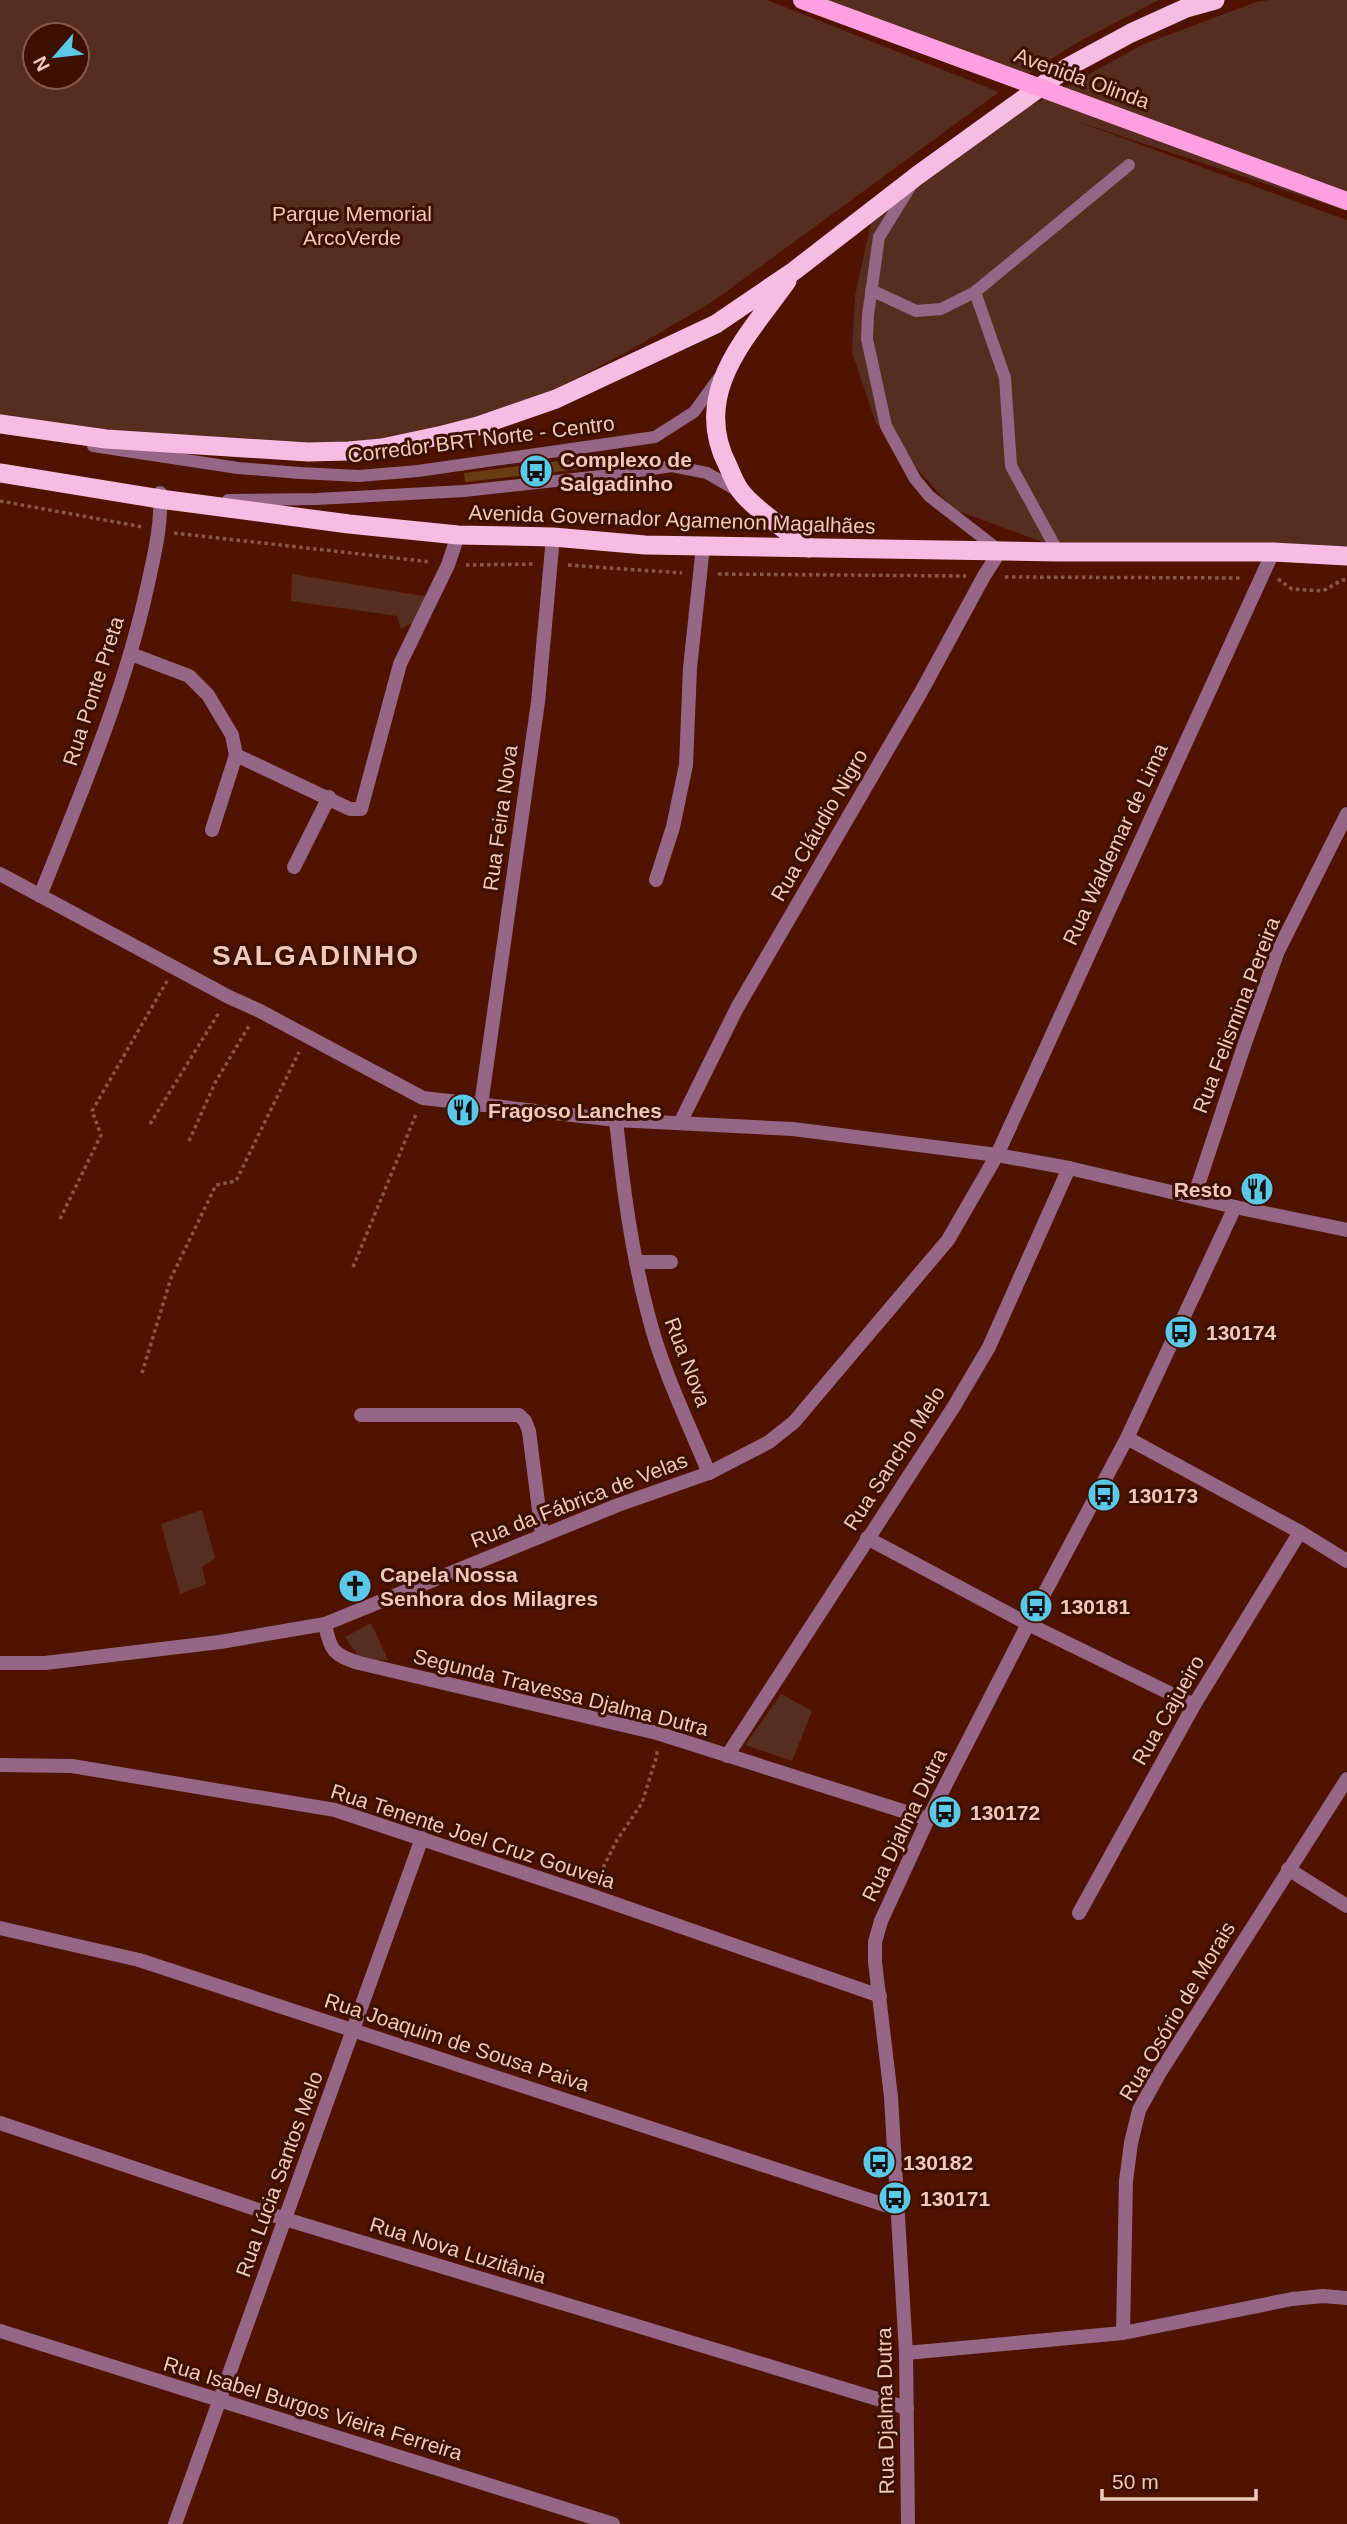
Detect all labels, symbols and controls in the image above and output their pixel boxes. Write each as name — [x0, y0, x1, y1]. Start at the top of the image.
north arrow — [21, 21, 91, 91]
street label: Avenida Olinda — [1011, 43, 1153, 113]
text: N — [29, 53, 54, 75]
park label: Parque Memorial ArcoVerde — [272, 202, 432, 249]
street label: Corredor BRT Norte - Centro — [346, 411, 616, 467]
place label: Complexo de Salgadinho — [560, 448, 692, 495]
bus stop icon: Complexo de Salgadinho — [517, 452, 555, 490]
street label: Avenida Governador Agamenon Magalhães — [468, 500, 876, 538]
street label: Rua Ponte Preta — [58, 613, 128, 768]
street label: Rua Waldemar de Lima — [1058, 739, 1172, 948]
street label: Rua Feira Nova — [478, 743, 522, 892]
street label: Rua Cláudio Nigro — [766, 745, 872, 905]
street label: Rua Felismina Pereira — [1188, 914, 1284, 1116]
district label: SALGADINHO — [212, 940, 420, 971]
restaurant icon: Fragoso Lanches — [444, 1091, 482, 1129]
place label: Fragoso Lanches — [488, 1099, 662, 1122]
restaurant icon: Resto — [1238, 1170, 1276, 1208]
place label: Resto — [1174, 1178, 1232, 1201]
bus stop icon: 130174 — [1162, 1313, 1200, 1351]
street label: Rua Nova — [661, 1314, 716, 1410]
place label: 130174 — [1206, 1321, 1276, 1344]
street label: Rua Sancho Melo — [839, 1382, 949, 1534]
street label: Rua da Fábrica de Velas — [468, 1448, 690, 1552]
bus stop icon: 130173 — [1085, 1476, 1123, 1514]
place label: 130173 — [1128, 1484, 1198, 1507]
place label: Capela Nossa Senhora dos Milagres — [380, 1563, 598, 1610]
church icon: Capela Nossa Senhora dos Milagres — [336, 1567, 374, 1605]
bus stop icon: 130181 — [1017, 1587, 1055, 1625]
place label: 130181 — [1060, 1595, 1130, 1618]
street label: Segunda Travessa Djalma Dutra — [411, 1644, 711, 1740]
street label: Rua Cajueiro — [1127, 1651, 1209, 1769]
street label: Rua Djalma Dutra — [857, 1745, 951, 1905]
street label: Rua Tenente Joel Cruz Gouveia — [328, 1779, 618, 1893]
bus stop icon: 130172 — [926, 1793, 964, 1831]
place label: 130172 — [970, 1801, 1040, 1824]
street label: Rua Osório de Morais — [1115, 1918, 1239, 2104]
street label: Rua Joaquim de Sousa Paiva — [322, 1988, 592, 2096]
street label: Rua Lúcia Santos Melo — [231, 2068, 327, 2280]
bus stop icon: 130182 — [860, 2143, 898, 2181]
place label: 130182 — [903, 2151, 973, 2174]
bus stop icon: 130171 — [876, 2179, 914, 2217]
place label: 130171 — [920, 2187, 990, 2210]
street label: Rua Nova Luzitânia — [367, 2212, 549, 2288]
street label: Rua Djalma Dutra — [872, 2327, 898, 2495]
street label: Rua Isabel Burgos Vieira Ferreira — [161, 2351, 465, 2465]
scale bar — [1102, 2458, 1256, 2502]
text: 50 m — [1112, 2470, 1159, 2493]

